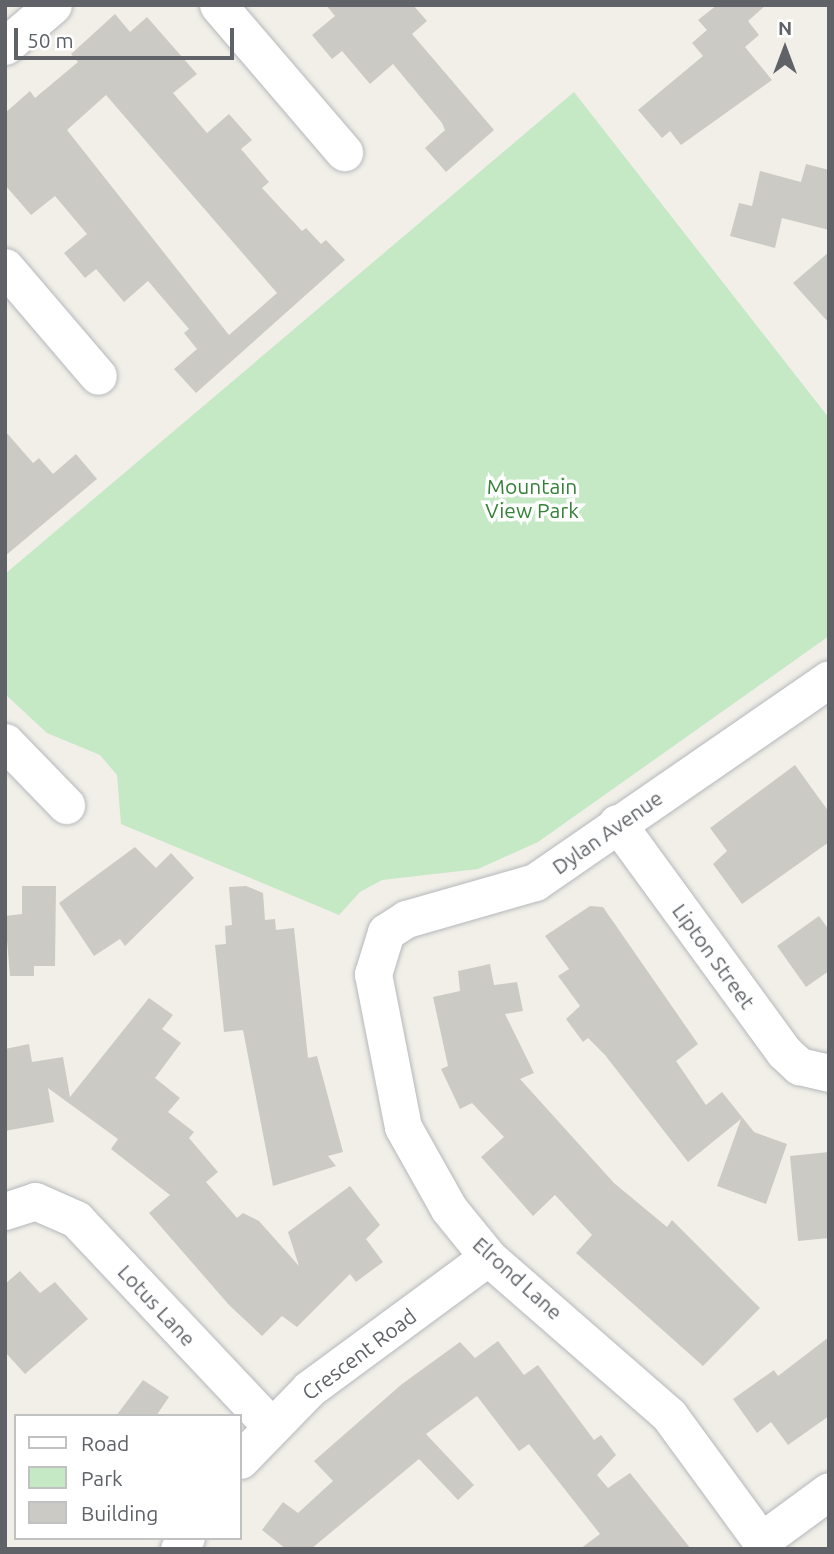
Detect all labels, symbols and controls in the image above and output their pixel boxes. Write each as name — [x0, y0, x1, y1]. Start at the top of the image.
scale bar — [18, 14, 238, 58]
north arrow — [750, 14, 820, 84]
text: N — [778, 17, 792, 39]
text: 50 m — [27, 28, 74, 52]
park label: Mountain View Park — [485, 473, 579, 523]
street label: Dylan Avenue — [547, 785, 667, 879]
street label: Lipton Street — [667, 898, 761, 1014]
street label: Elrond Lane — [468, 1231, 568, 1325]
street label: Lotus Lane — [113, 1259, 201, 1351]
street label: Crescent Road — [297, 1303, 421, 1405]
legend — [14, 1414, 242, 1540]
text: Road — [81, 1431, 129, 1455]
text: Park — [81, 1466, 123, 1490]
text: Building — [81, 1501, 158, 1525]

